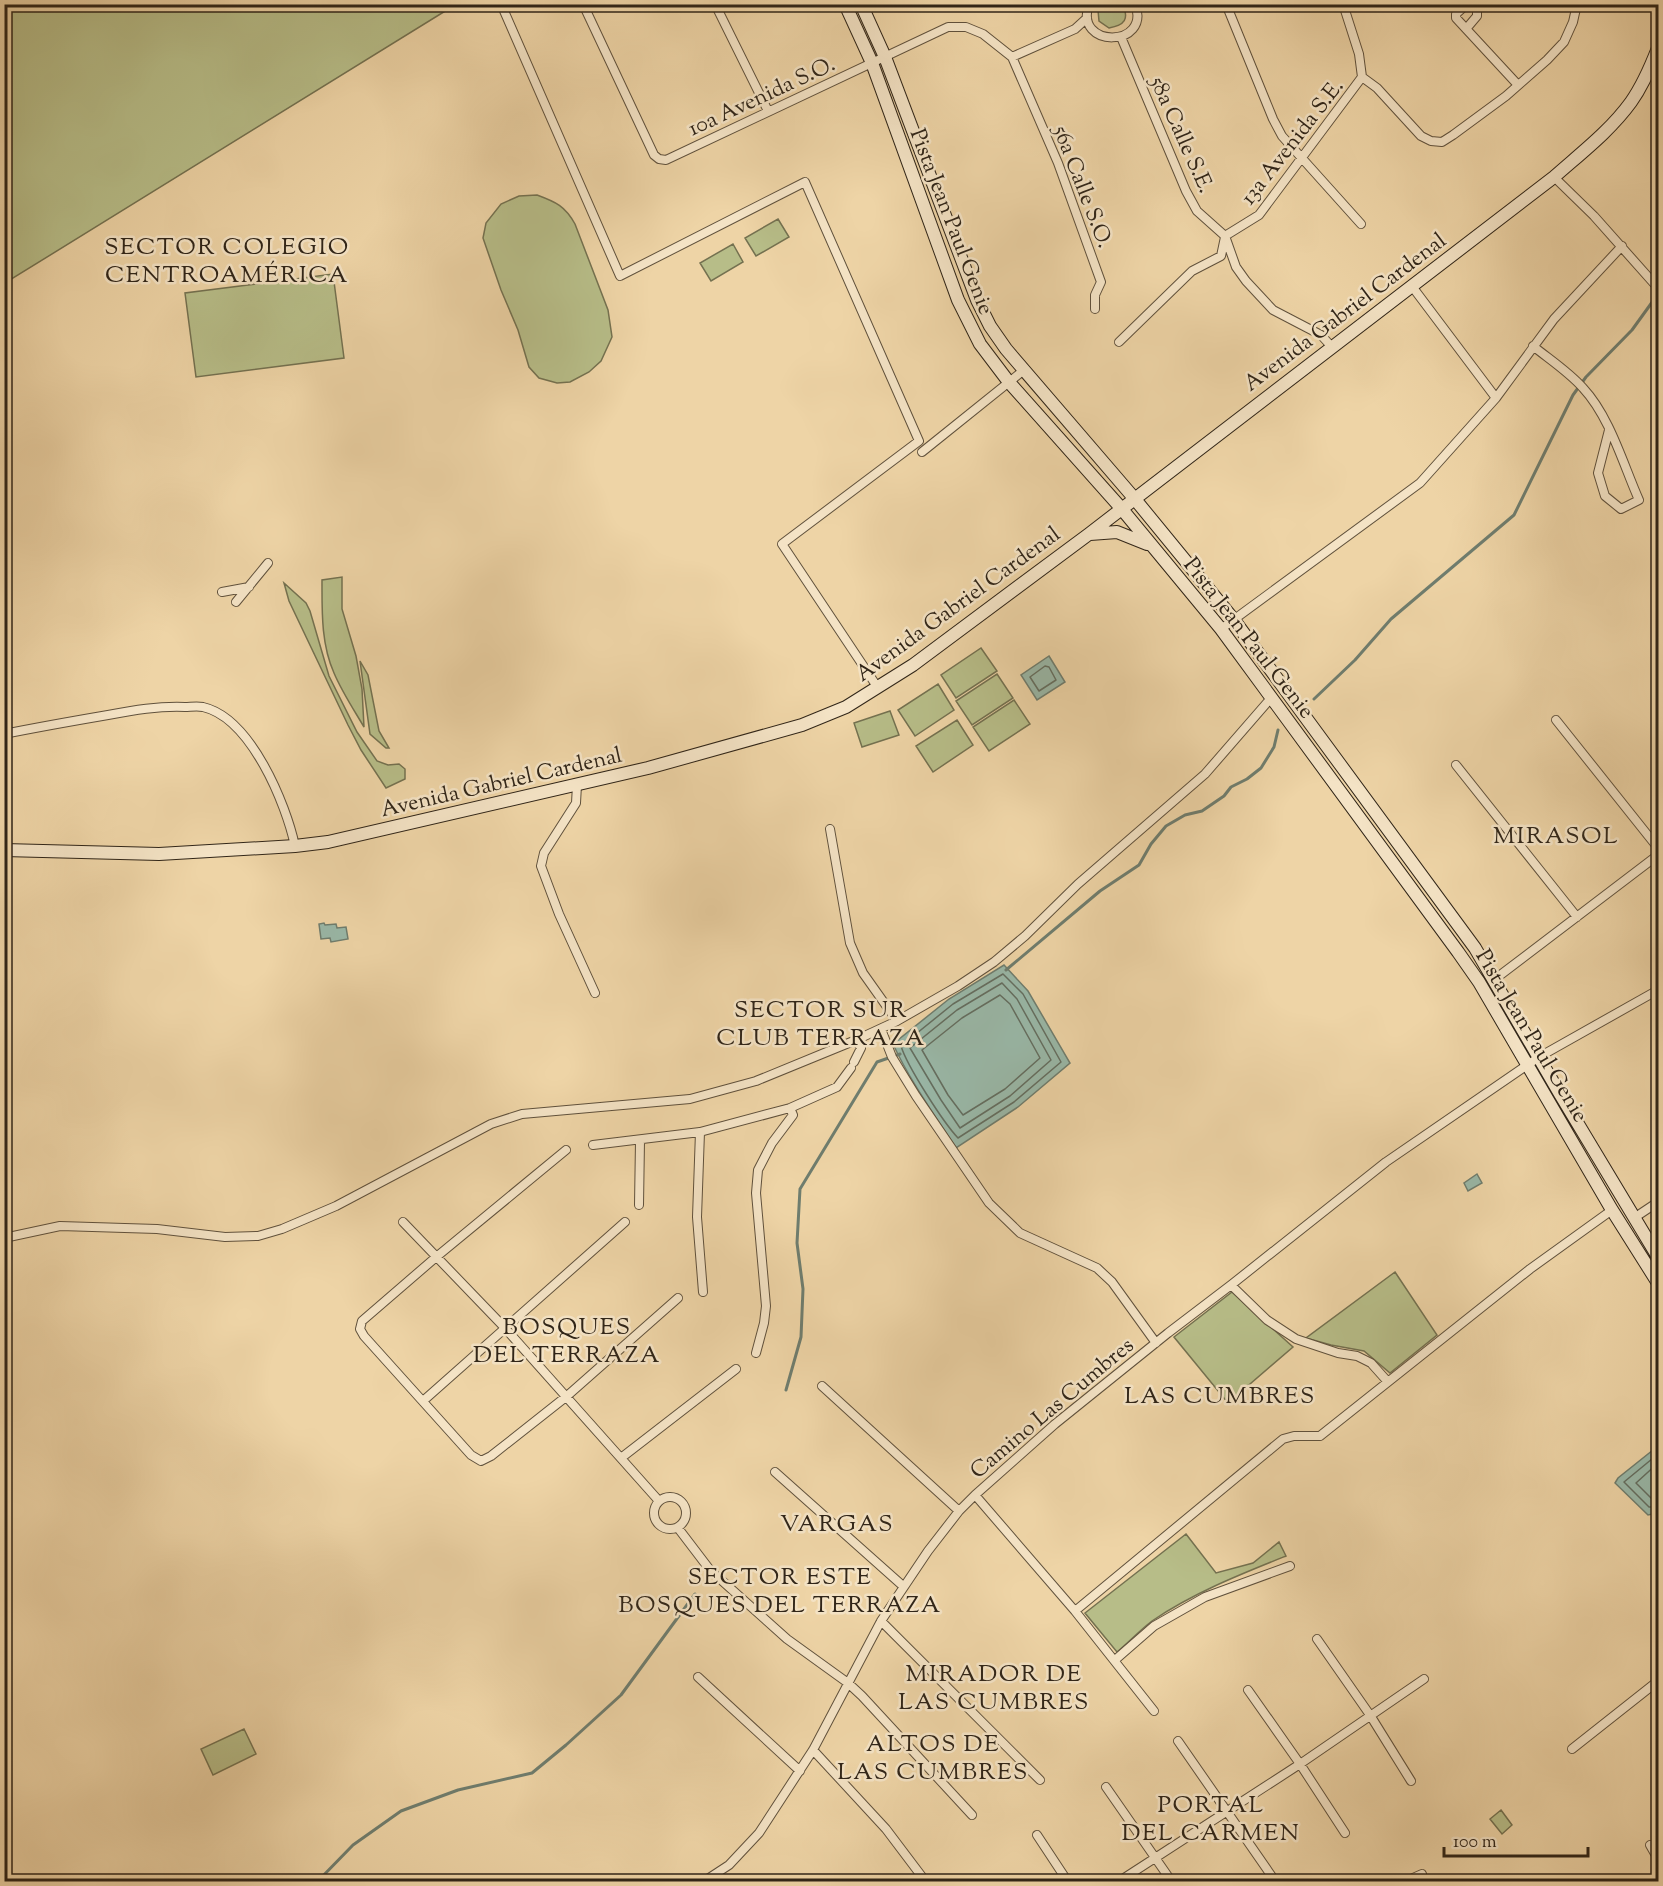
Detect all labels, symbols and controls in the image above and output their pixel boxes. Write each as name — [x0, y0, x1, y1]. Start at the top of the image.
street label: 10a Avenida S.O. — [683, 50, 841, 146]
street label: 58a Calle S.E. — [1139, 70, 1220, 199]
street label: 13a Avenida S.E. — [1234, 73, 1353, 213]
street label: 56a Calle S.O. — [1042, 119, 1119, 253]
street label: Pista Jean Paul Genie — [900, 124, 1000, 320]
street label: Avenida Gabriel Cardenal — [1238, 226, 1454, 400]
district label: SECTOR COLEGIO CENTROAMÉRICA — [104, 231, 350, 293]
street label: Avenida Gabriel Cardenal — [850, 520, 1068, 691]
street label: Pista Jean Paul Genie — [1174, 551, 1321, 726]
street label: Avenida Gabriel Cardenal — [378, 741, 625, 827]
district label: MIRASOL — [1493, 820, 1619, 854]
street label: Pista Jean Paul Genie — [1466, 944, 1595, 1129]
district label: SECTOR SUR CLUB TERRAZA — [716, 994, 926, 1056]
district label: BOSQUES DEL TERRAZA — [473, 1311, 661, 1373]
street label: Camino Las Cumbres — [964, 1331, 1142, 1488]
district label: LAS CUMBRES — [1124, 1380, 1316, 1414]
district label: VARGAS — [780, 1508, 894, 1542]
district label: SECTOR ESTE BOSQUES DEL TERRAZA — [618, 1561, 942, 1623]
district label: MIRADOR DE LAS CUMBRES — [898, 1658, 1090, 1720]
district label: ALTOS DE LAS CUMBRES — [837, 1728, 1029, 1790]
district label: PORTAL DEL CARMEN — [1122, 1789, 1300, 1851]
scale bar — [1444, 1820, 1588, 1858]
text: 100 m — [1453, 1830, 1497, 1856]

